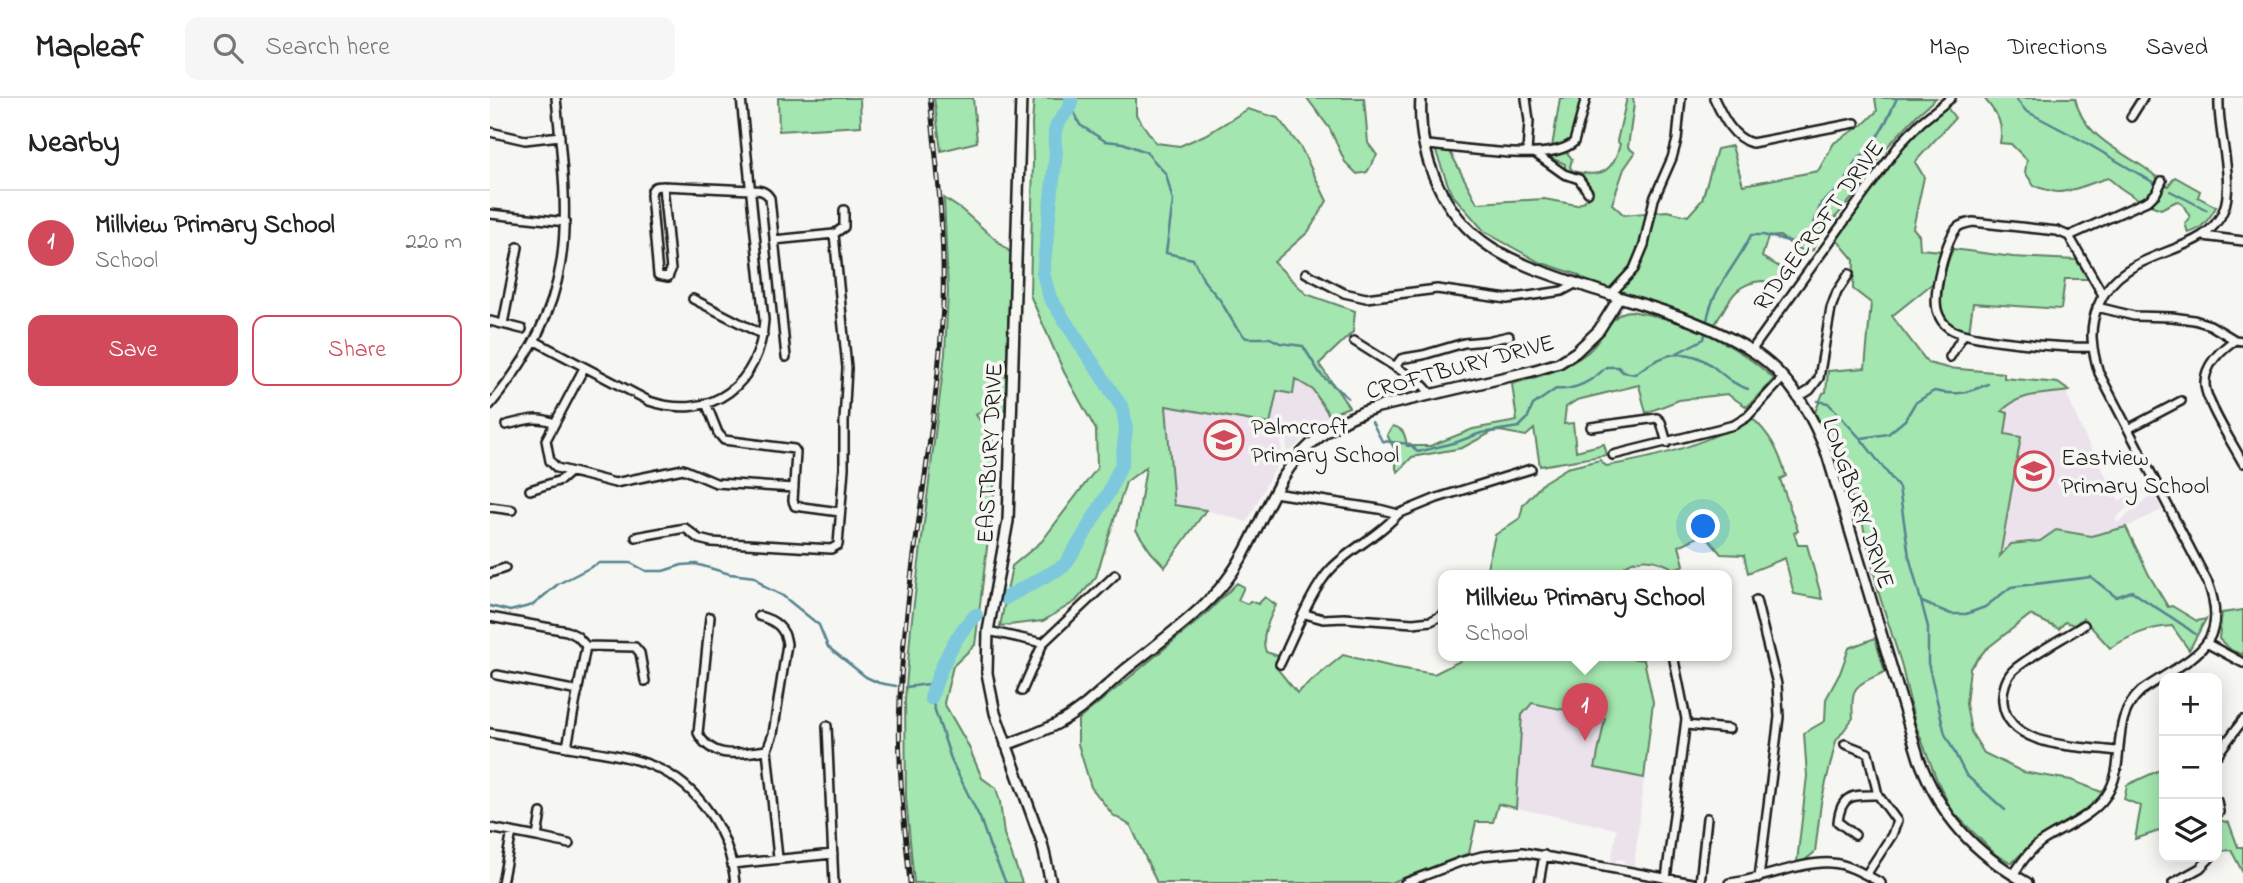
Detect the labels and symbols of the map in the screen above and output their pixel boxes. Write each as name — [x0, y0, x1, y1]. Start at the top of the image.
street label: RIDGECROFT DRIVE — [1746, 134, 1894, 319]
street label: CROFTBURY DRIVE — [1363, 326, 1559, 410]
street label: EASTBURY DRIVE — [969, 362, 1014, 544]
place label: Palmcroft Primary School — [1251, 411, 1399, 475]
street label: LONGBURY DRIVE — [1811, 414, 1902, 594]
school or university icon: Palmcroft Primary School — [1203, 419, 1245, 461]
place label: Eastview Primary School — [2061, 442, 2209, 506]
school or university icon: Eastview Primary School — [2013, 450, 2055, 492]
your location — [1686, 509, 1720, 543]
pin: 1 — [1562, 683, 1608, 741]

